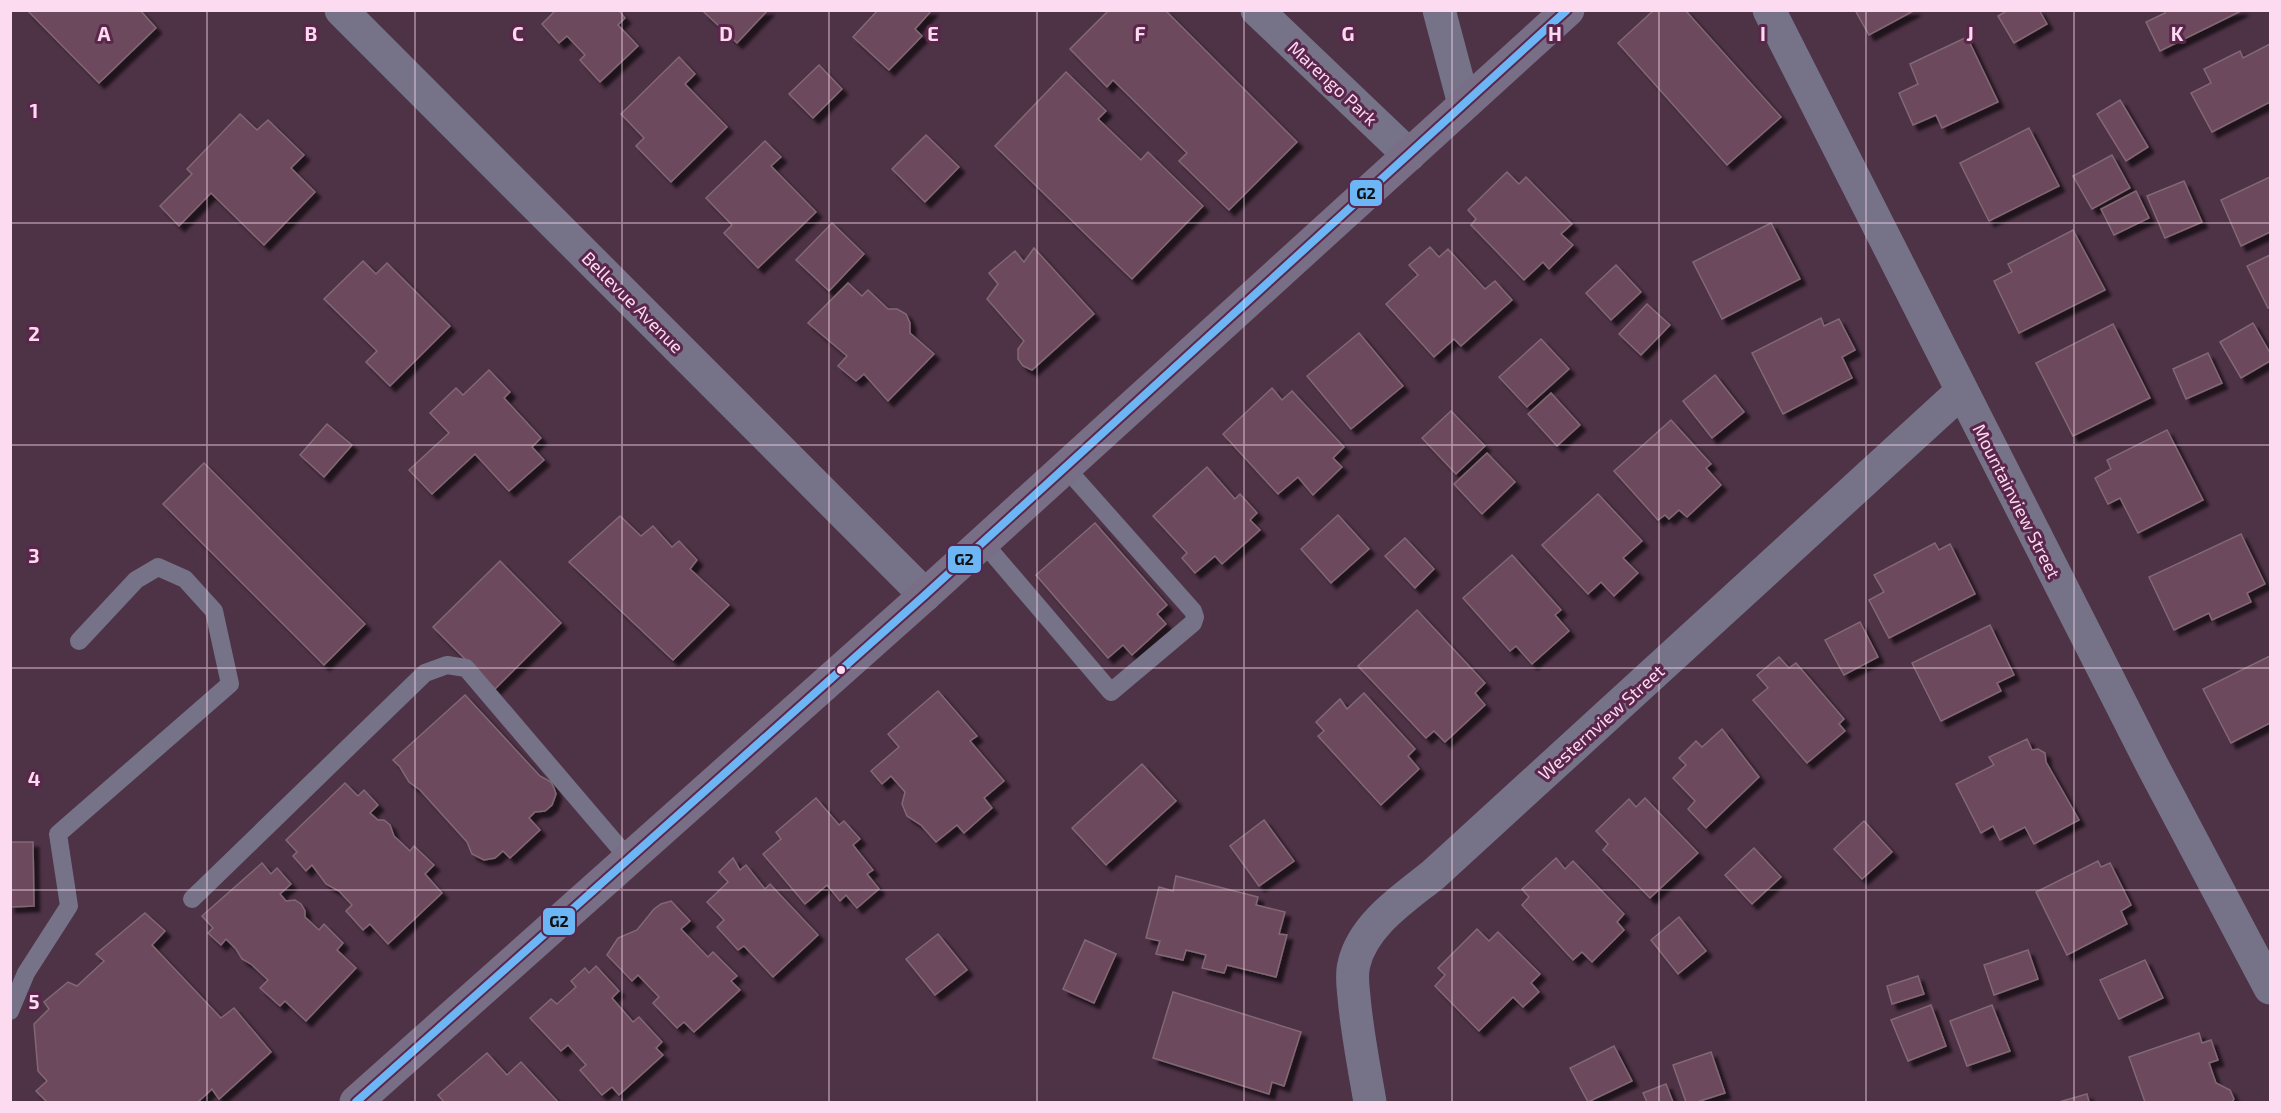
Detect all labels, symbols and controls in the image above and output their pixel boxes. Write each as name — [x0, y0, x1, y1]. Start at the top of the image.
text: A — [97, 21, 111, 45]
text: B — [305, 21, 317, 45]
text: C — [512, 21, 524, 45]
text: D — [719, 21, 733, 45]
text: E — [927, 21, 939, 45]
text: F — [1134, 21, 1146, 45]
text: G — [1342, 21, 1354, 45]
text: H — [1548, 21, 1562, 45]
text: I — [1760, 21, 1766, 45]
text: J — [1966, 21, 1974, 45]
text: K — [2171, 21, 2184, 45]
street label: Marengo Park — [1284, 36, 1382, 130]
text: 1 — [30, 98, 38, 122]
line badge: G2 — [1349, 179, 1383, 207]
text: G2 — [1356, 183, 1376, 202]
street label: Bellevue Avenue — [578, 247, 688, 357]
text: 2 — [28, 321, 40, 345]
street label: Mountainview Street — [1968, 420, 2066, 582]
text: 3 — [28, 543, 40, 567]
line badge: G2 — [947, 545, 982, 574]
text: G2 — [954, 549, 974, 568]
street label: Westernview Street — [1533, 660, 1669, 784]
unlabelled marker — [835, 664, 847, 676]
text: 4 — [28, 766, 41, 790]
line badge: G2 — [542, 907, 576, 936]
text: G2 — [549, 911, 569, 930]
text: 5 — [28, 989, 40, 1013]

